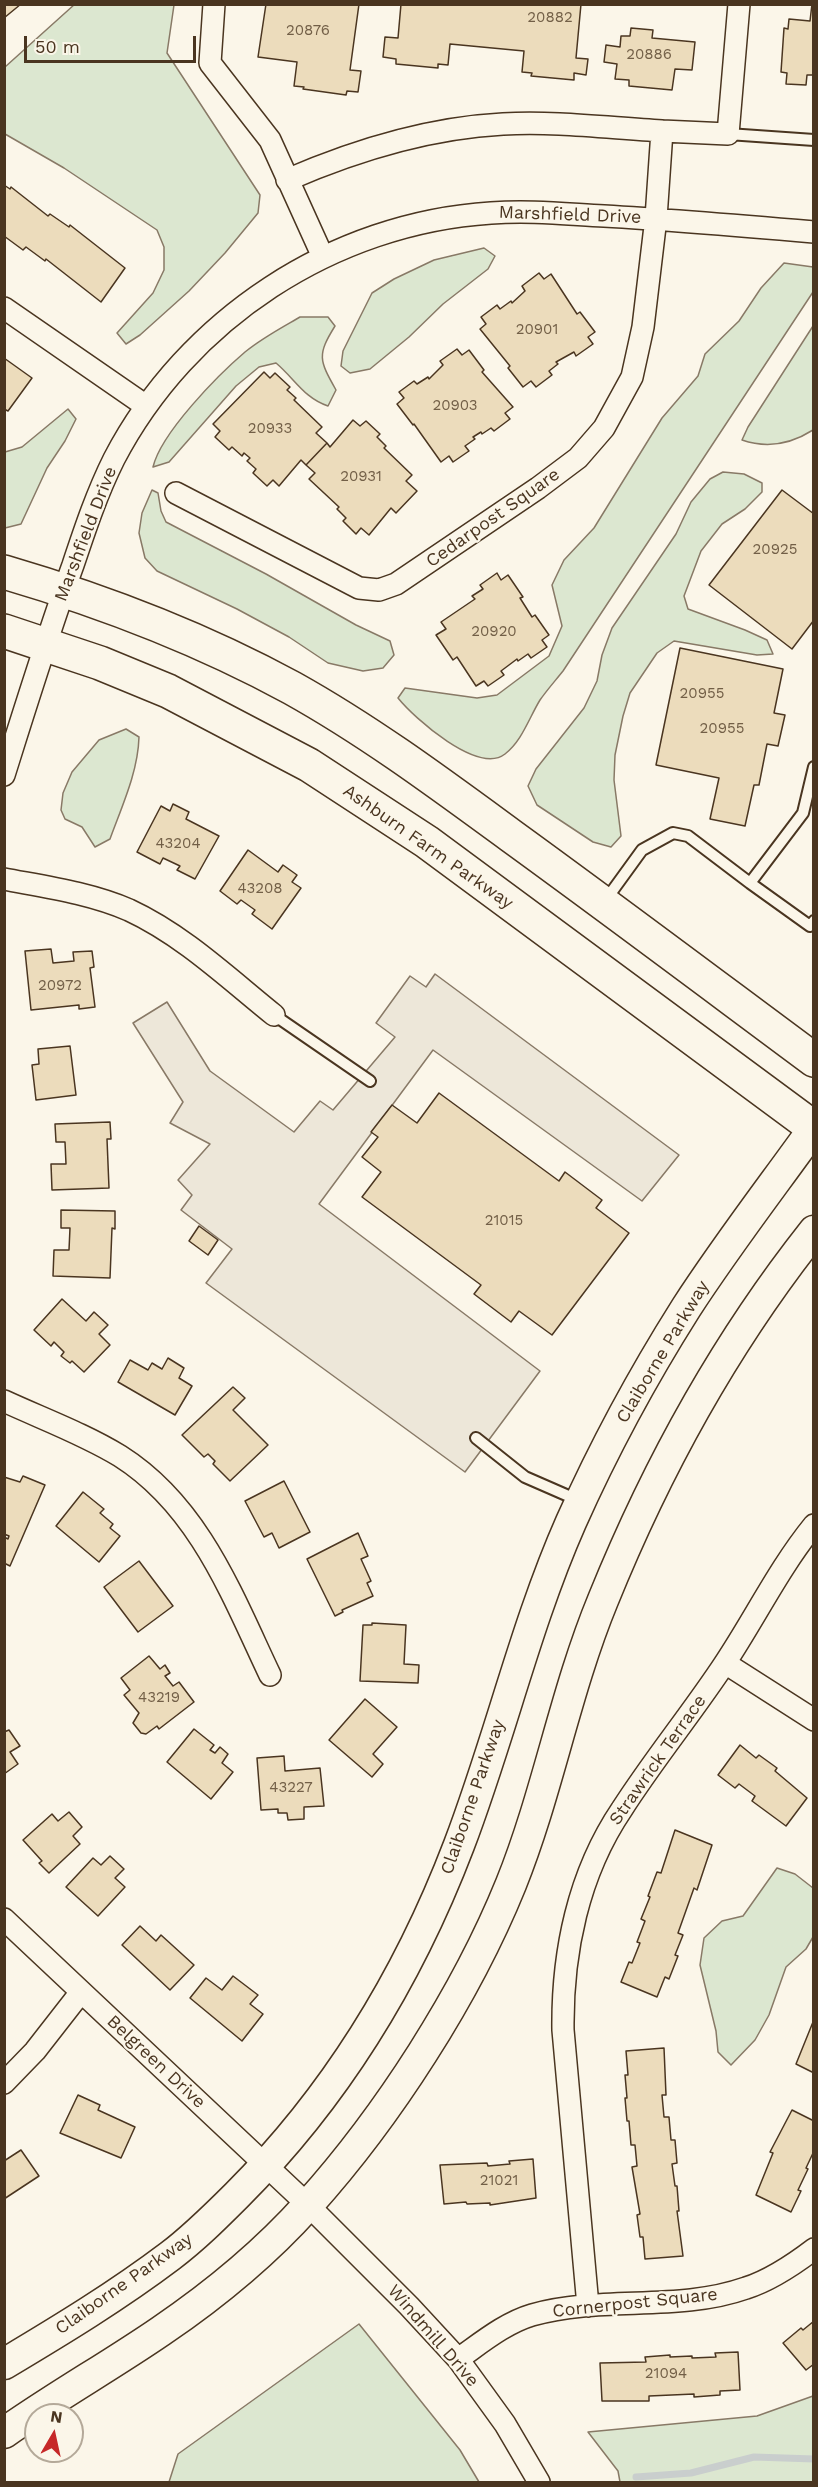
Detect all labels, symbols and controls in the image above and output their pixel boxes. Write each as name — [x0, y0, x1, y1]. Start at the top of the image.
house number: 20882 — [527, 9, 573, 27]
house number: 20876 — [286, 22, 330, 40]
scale bar — [27, 24, 200, 62]
text: 50 m — [35, 36, 80, 57]
house number: 20886 — [626, 46, 672, 64]
street label: Marshfield Drive — [498, 202, 642, 228]
house number: 20901 — [516, 321, 558, 339]
house number: 20903 — [432, 397, 478, 415]
house number: 20933 — [248, 420, 292, 438]
street label: Marshfield Drive — [50, 463, 122, 605]
street label: Cedarpost Square — [422, 464, 564, 572]
house number: 20931 — [340, 468, 382, 486]
house number: 20925 — [753, 541, 797, 559]
house number: 20920 — [471, 623, 517, 641]
house number: 20955 — [680, 685, 724, 703]
house number: 20955 — [700, 720, 744, 738]
street label: Ashburn Farm Parkway — [339, 780, 517, 914]
house number: 43204 — [155, 835, 201, 853]
house number: 43208 — [237, 880, 283, 898]
house number: 20972 — [38, 977, 82, 995]
house number: 21015 — [485, 1212, 523, 1230]
street label: Claiborne Parkway — [612, 1277, 714, 1427]
house number: 43219 — [138, 1689, 180, 1707]
street label: Strawrick Terrace — [605, 1691, 711, 1829]
street label: Claiborne Parkway — [436, 1717, 510, 1877]
house number: 43227 — [269, 1779, 313, 1797]
street label: Belgreen Drive — [102, 2011, 210, 2113]
house number: 21021 — [480, 2172, 518, 2190]
street label: Claiborne Parkway — [51, 2229, 197, 2339]
street label: Windmill Drive — [383, 2280, 483, 2392]
street label: Cornerpost Square — [551, 2284, 719, 2322]
house number: 21094 — [645, 2365, 687, 2383]
north arrow — [24, 2403, 84, 2463]
text: N — [49, 2406, 64, 2427]

